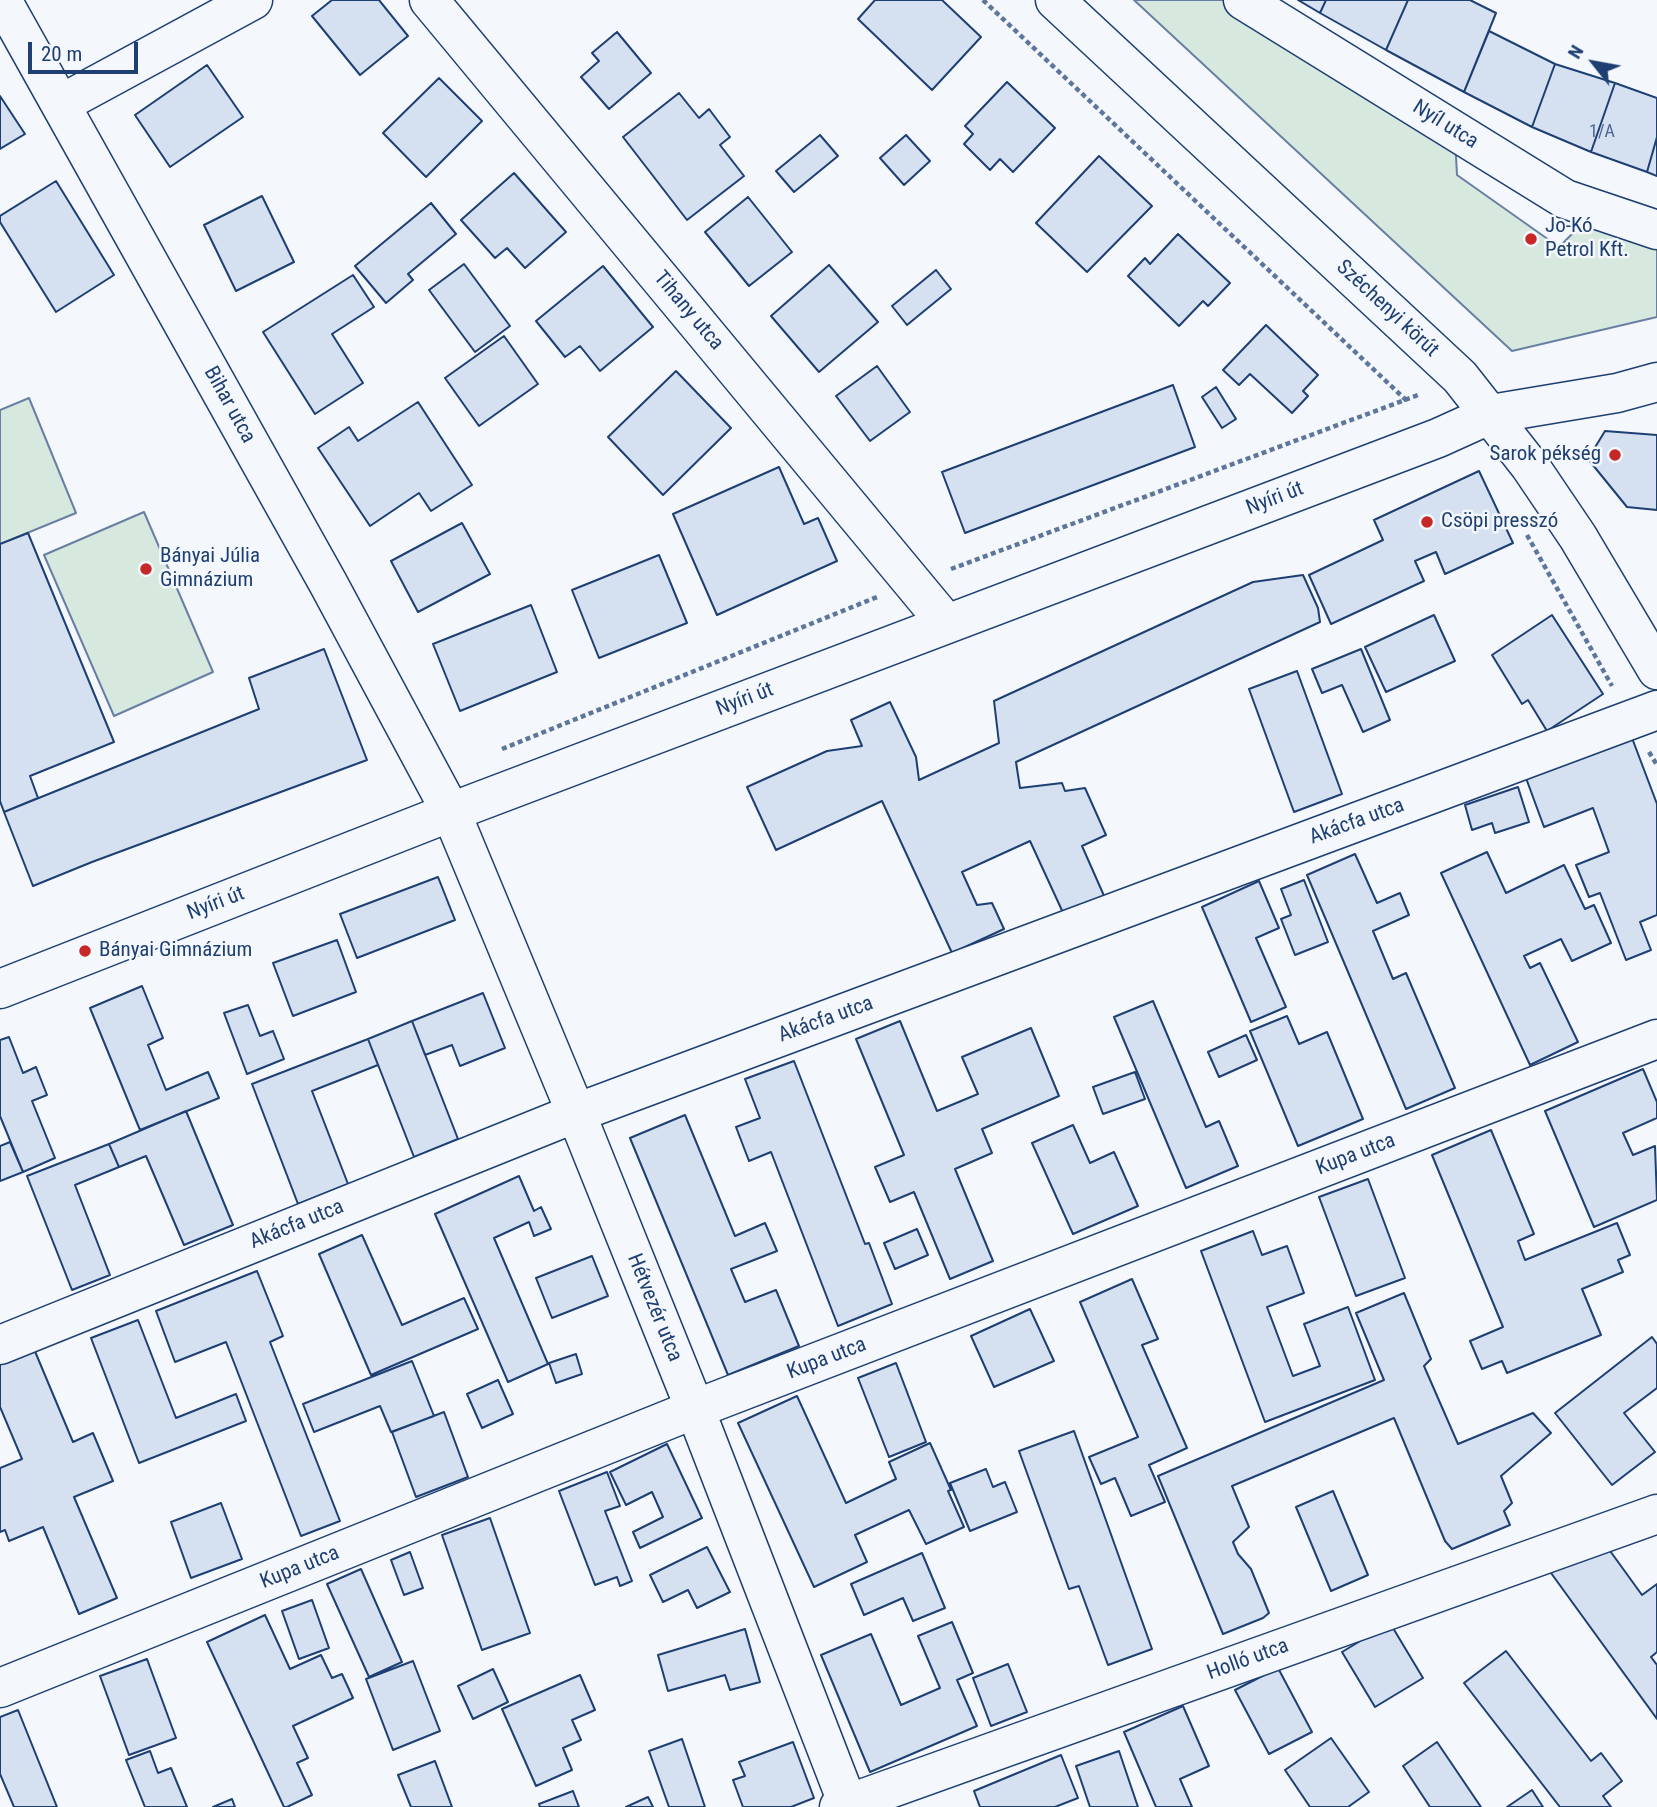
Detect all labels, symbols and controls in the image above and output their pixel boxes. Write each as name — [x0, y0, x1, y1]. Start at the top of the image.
scale bar — [32, 28, 142, 72]
north arrow — [1559, 28, 1629, 98]
text: N — [1563, 41, 1588, 63]
text: 20 m — [41, 42, 82, 66]
street label: Nyíl utca — [1408, 95, 1482, 155]
house number: 1/A — [1589, 121, 1615, 143]
place label: Jo-Kó Petrol Kft. — [1545, 214, 1629, 264]
marker: Jo-Kó Petrol Kft. — [1523, 231, 1539, 247]
street label: Széchenyi körút — [1331, 255, 1443, 363]
street label: Tihany utca — [648, 266, 728, 356]
street label: Bihar utca — [198, 362, 260, 448]
place label: Sarok pékség — [1490, 442, 1601, 468]
marker: Sarok pékség — [1607, 447, 1623, 463]
street label: Nyíri út — [1243, 477, 1307, 521]
place label: Csöpi presszó — [1441, 509, 1558, 535]
marker: Csöpi presszó — [1419, 514, 1435, 530]
place label: Bányai Júlia Gimnázium — [160, 544, 260, 594]
marker: Bányai Júlia Gimnázium — [138, 561, 154, 577]
street label: Nyíri út — [713, 678, 777, 722]
street label: Akácfa utca — [1306, 793, 1408, 851]
street label: Nyíri út — [184, 882, 248, 926]
place label: Bányai Gimnázium — [99, 938, 252, 964]
marker: Bányai Gimnázium — [77, 943, 93, 959]
street label: Akácfa utca — [775, 991, 877, 1049]
street label: Kupa utca — [1313, 1128, 1399, 1182]
street label: Akácfa utca — [246, 1195, 348, 1255]
street label: Hétvezér utca — [621, 1250, 687, 1366]
street label: Kupa utca — [784, 1332, 870, 1386]
street label: Kupa utca — [257, 1541, 343, 1595]
street label: Holló utca — [1204, 1634, 1292, 1686]

